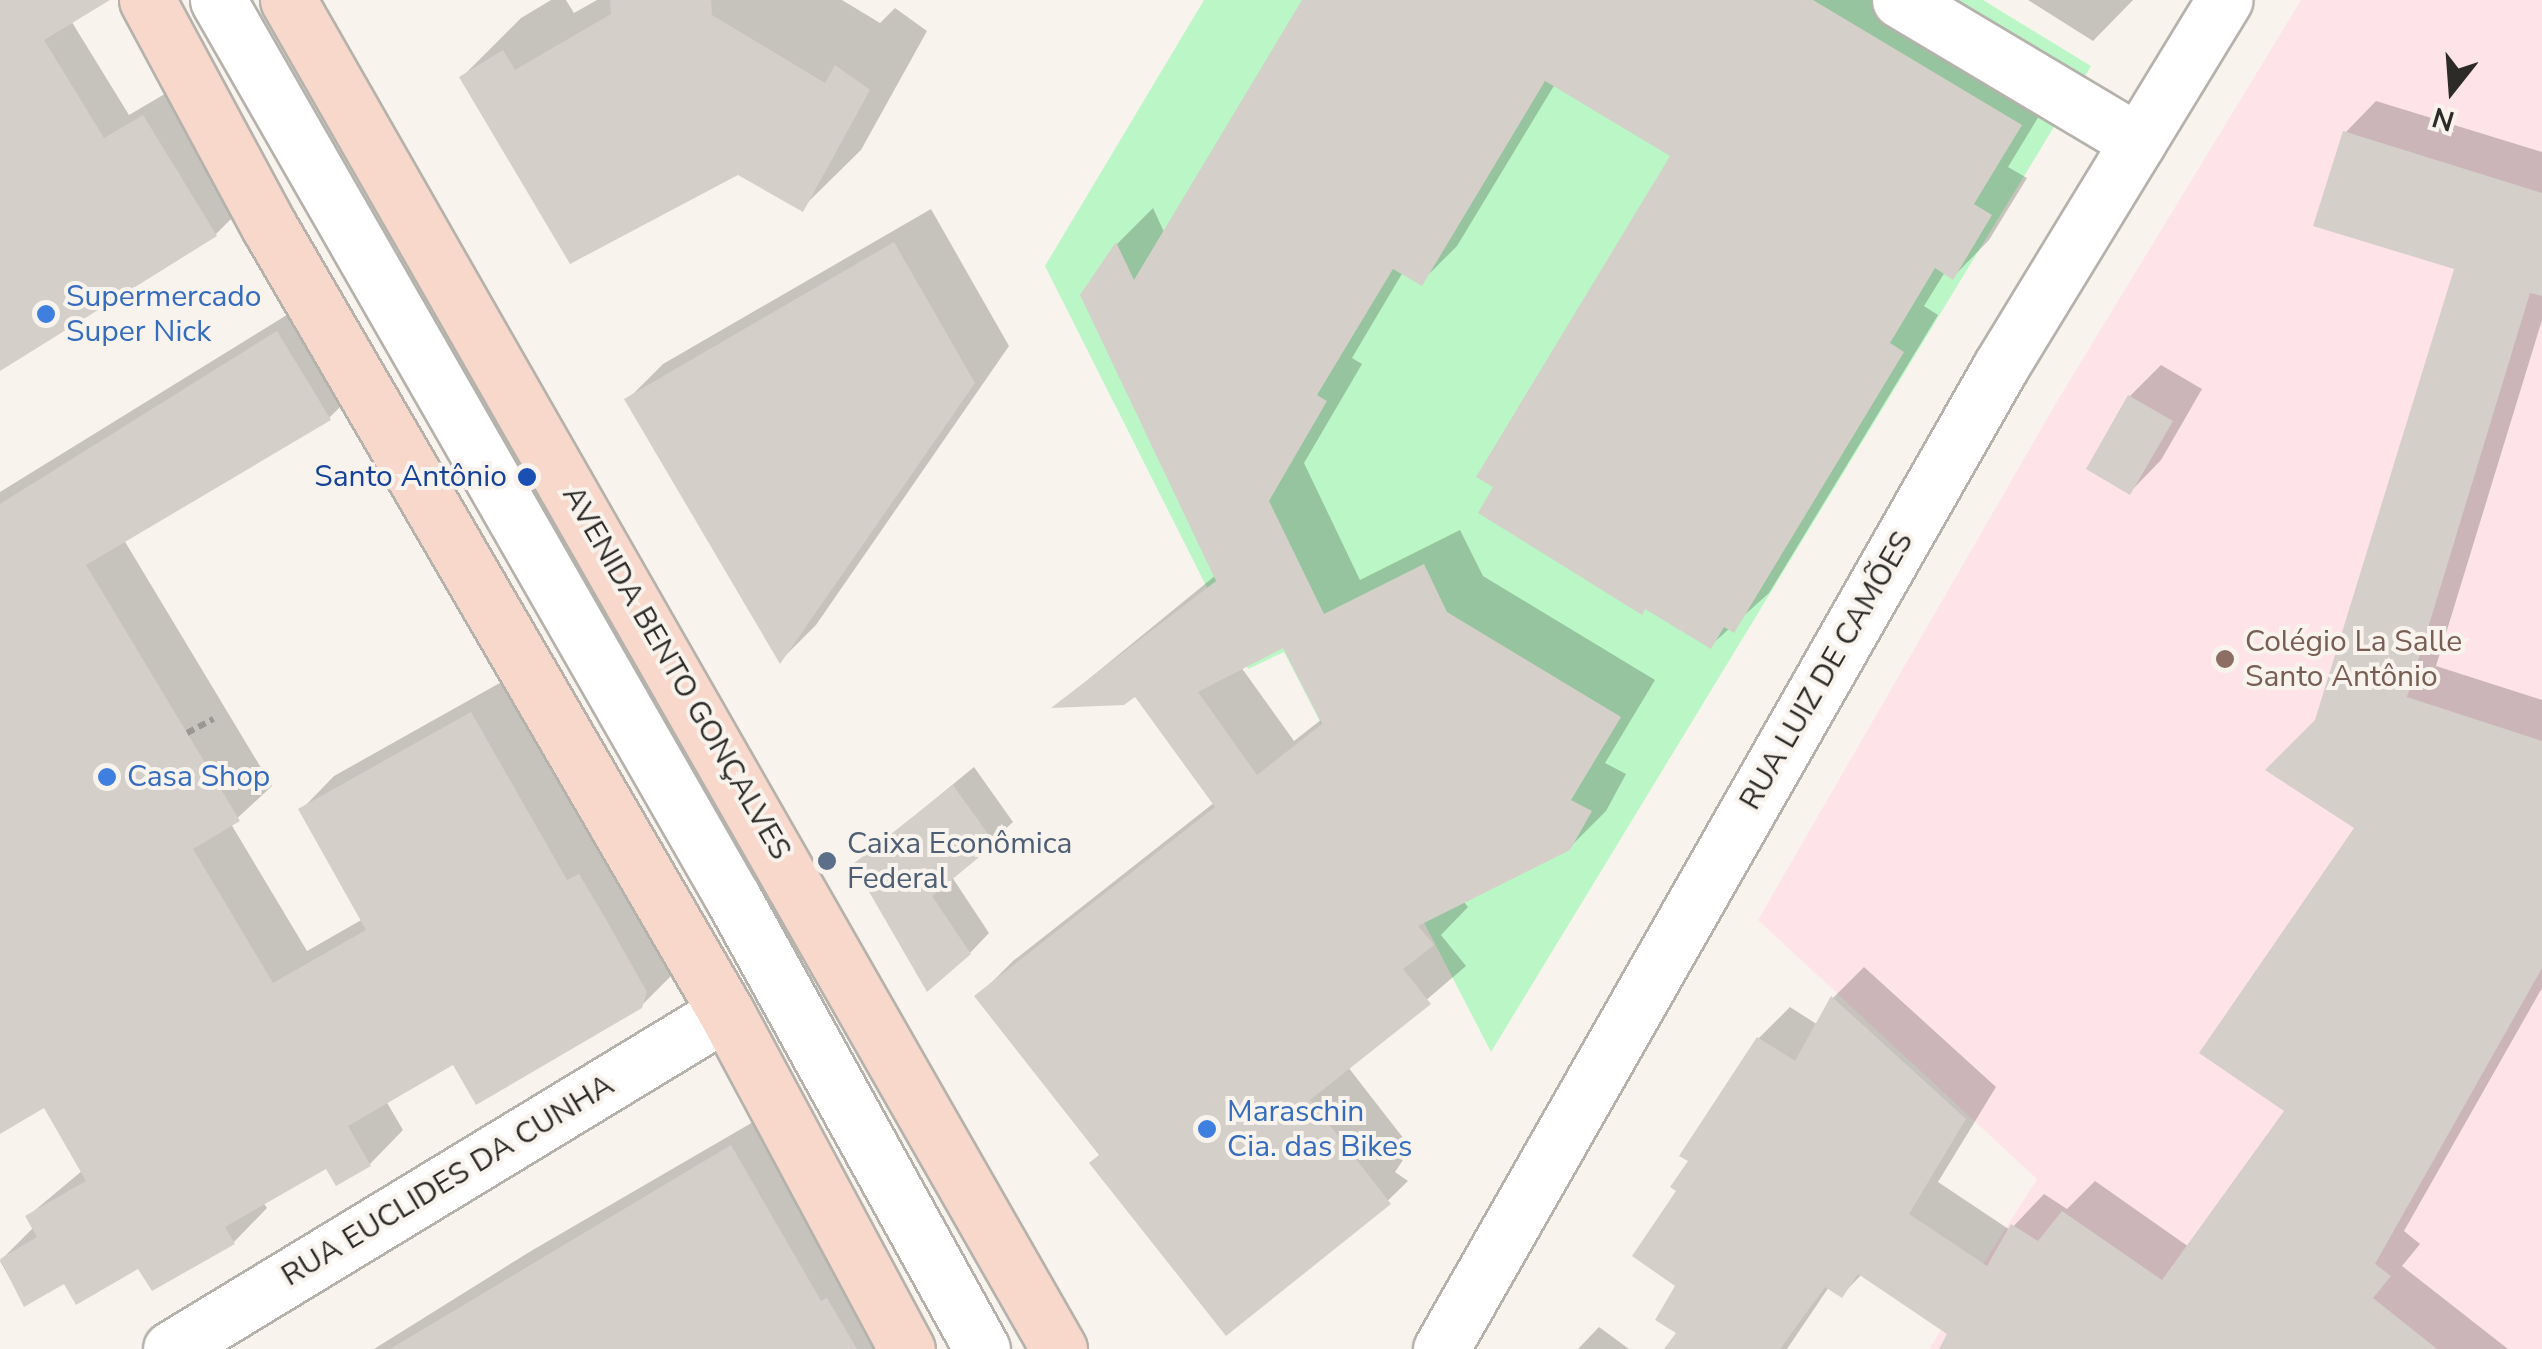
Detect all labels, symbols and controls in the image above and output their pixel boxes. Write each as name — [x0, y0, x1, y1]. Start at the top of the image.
north arrow — [2402, 40, 2502, 140]
text: N — [2428, 97, 2459, 140]
place label: Supermercado Super Nick — [66, 279, 261, 350]
marker: Supermercado Super Nick — [35, 303, 57, 325]
place label: Santo Antônio — [314, 459, 507, 495]
marker: Santo Antônio — [516, 466, 538, 488]
street label: AVENIDA BENTO GONÇALVES — [554, 480, 798, 866]
street label: RUA LUIZ DE CAMÕES — [1733, 526, 1921, 816]
place label: Colégio La Salle Santo Antônio — [2245, 624, 2462, 694]
marker: Colégio La Salle Santo Antônio — [2214, 648, 2236, 670]
place label: Casa Shop — [127, 759, 270, 795]
marker: Casa Shop — [96, 766, 118, 788]
place label: Caixa Econômica Federal — [847, 826, 1072, 896]
marker: Caixa Econômica Federal — [816, 850, 838, 872]
street label: RUA EUCLIDES DA CUNHA — [276, 1067, 620, 1295]
place label: Maraschin Cia. das Bikes — [1227, 1094, 1412, 1164]
marker: Maraschin Cia. das Bikes — [1196, 1118, 1218, 1140]

